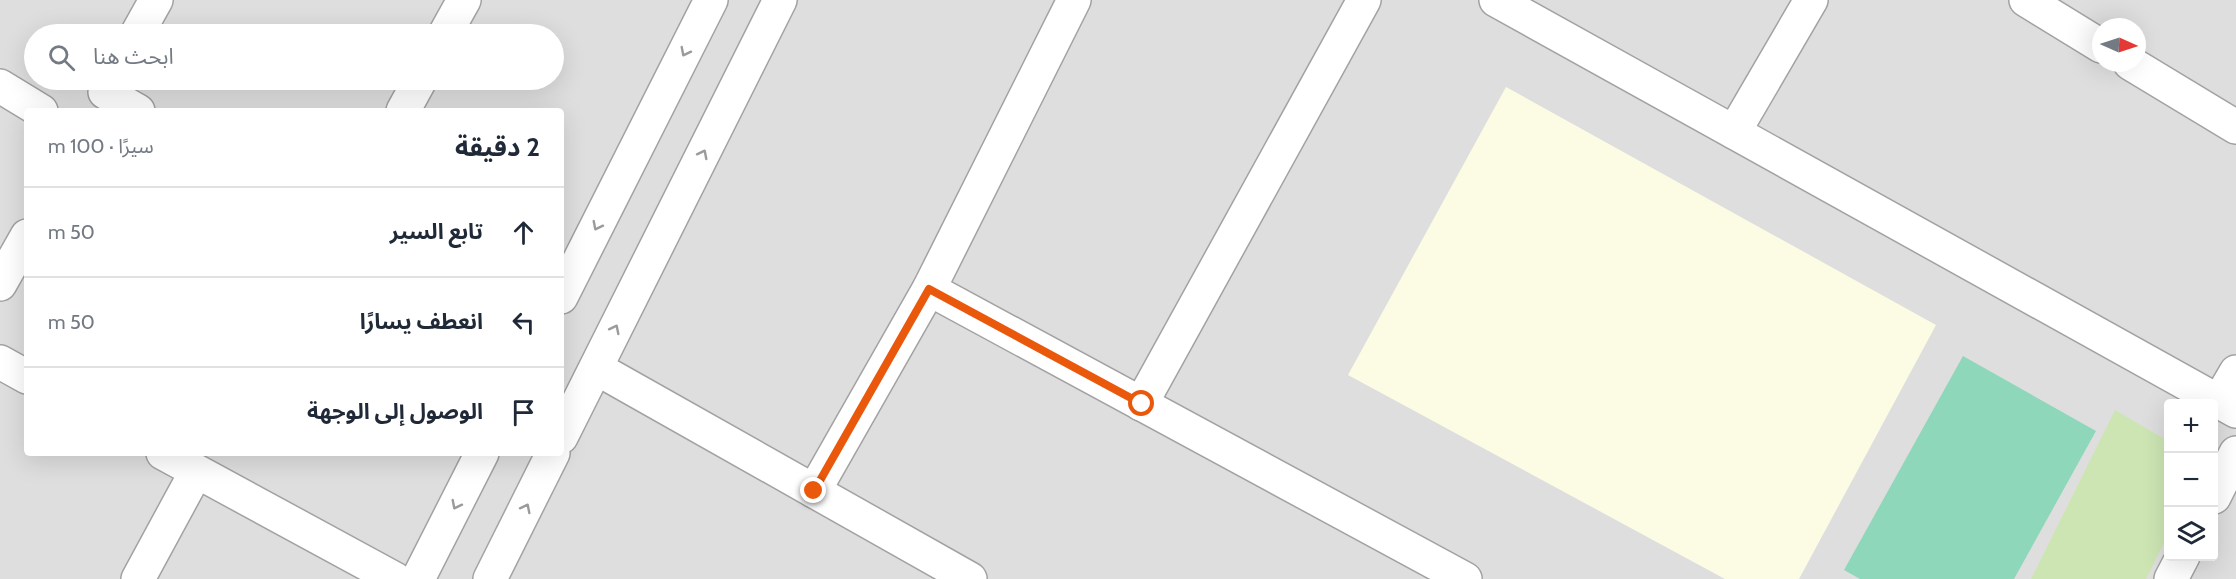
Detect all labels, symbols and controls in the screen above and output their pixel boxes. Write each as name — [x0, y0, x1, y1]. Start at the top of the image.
north arrow — [2092, 18, 2146, 72]
search box — [24, 24, 564, 90]
icon: search — [45, 41, 78, 74]
text: ابحث هنا — [93, 43, 174, 70]
one-way arrow — [680, 46, 692, 57]
text: 2 دقيقة — [455, 131, 540, 163]
text: سيرًا · 100 m — [48, 134, 154, 158]
one-way arrow — [695, 150, 707, 161]
icon: ahead — [507, 216, 540, 249]
text: تابع السير — [390, 218, 483, 245]
text: 50 m — [48, 220, 95, 244]
one-way arrow — [592, 220, 604, 231]
icon: left — [507, 306, 540, 339]
text: انعطف يسارًا — [360, 308, 483, 335]
text: 50 m — [48, 310, 95, 334]
one-way arrow — [608, 324, 620, 335]
route start — [1128, 390, 1154, 416]
icon: arrive — [507, 396, 540, 429]
text: الوصول إلى الوجهة — [307, 398, 483, 425]
map controls — [2164, 399, 2218, 561]
button: + — [2164, 399, 2218, 453]
button: − — [2164, 453, 2218, 507]
route end — [800, 477, 826, 503]
one-way arrow — [451, 499, 463, 510]
one-way arrow — [518, 503, 530, 514]
button: layers — [2164, 507, 2218, 561]

